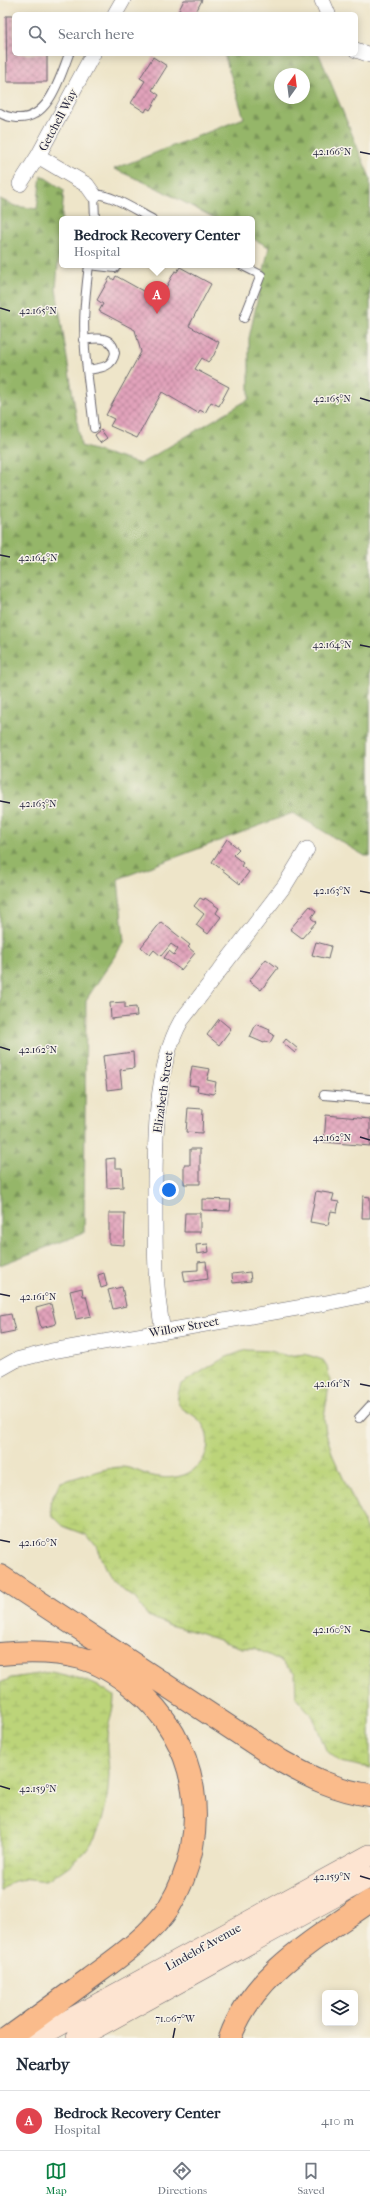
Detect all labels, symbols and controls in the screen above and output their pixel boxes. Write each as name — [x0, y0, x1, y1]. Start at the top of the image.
search box — [12, 12, 358, 56]
icon: search — [26, 23, 48, 45]
text: Search here — [58, 25, 134, 43]
north arrow — [274, 68, 310, 104]
street label: Getchell Way — [36, 86, 81, 154]
text: 42.166°N — [313, 146, 352, 158]
popup — [59, 216, 255, 268]
text: Bedrock Recovery Center — [74, 226, 240, 244]
text: Hospital — [74, 244, 120, 259]
pin: A — [144, 281, 170, 314]
text: 42.165°N — [19, 305, 57, 317]
text: 42.165°N — [313, 393, 351, 405]
text: 42.164°N — [18, 552, 58, 564]
text: 42.164°N — [312, 639, 352, 651]
text: 42.163°N — [19, 798, 57, 810]
text: 42.163°N — [313, 885, 351, 897]
text: 42.162°N — [19, 1044, 58, 1056]
street label: Elizabeth Street — [150, 1049, 176, 1134]
text: 42.162°N — [313, 1132, 352, 1144]
your location — [159, 1180, 179, 1200]
text: 42.161°N — [20, 1291, 57, 1303]
street label: Willow Street — [147, 1314, 221, 1340]
text: 42.161°N — [314, 1378, 351, 1390]
text: 42.160°N — [19, 1537, 58, 1549]
text: 42.160°N — [313, 1624, 352, 1636]
text: 42.159°N — [19, 1783, 57, 1795]
text: 42.159°N — [313, 1871, 351, 1883]
street label: Lindelof Avenue — [163, 1920, 243, 1974]
map controls — [322, 1990, 358, 2026]
button: layers — [322, 1990, 358, 2026]
text: 71.067°W — [155, 2013, 196, 2025]
text: Nearby — [16, 2054, 70, 2074]
text: Bedrock Recovery Center — [54, 2104, 220, 2122]
text: A — [25, 2113, 33, 2128]
text: 410 m — [321, 2113, 354, 2128]
text: Hospital — [54, 2122, 101, 2137]
tab: Map — [45, 2160, 67, 2197]
tab: Directions — [158, 2160, 207, 2197]
tab: Saved — [297, 2160, 325, 2197]

